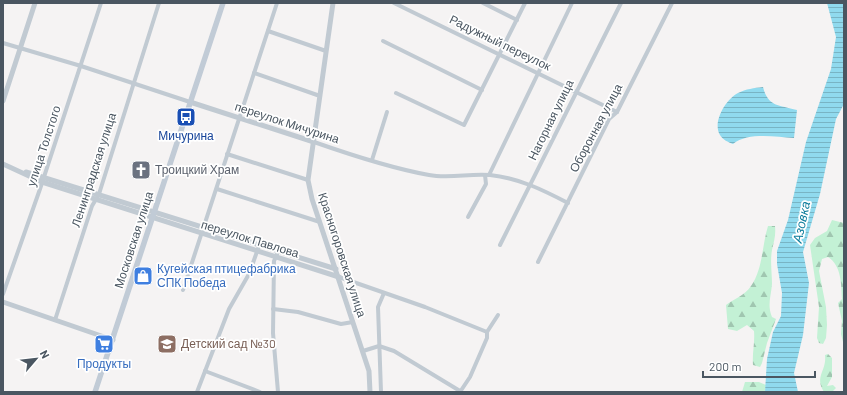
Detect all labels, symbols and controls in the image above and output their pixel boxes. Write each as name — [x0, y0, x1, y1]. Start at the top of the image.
street label: Радужный переулок — [447, 11, 554, 74]
street label: Нагорная улица — [525, 77, 577, 163]
street label: Оборонная улица — [566, 81, 625, 175]
street label: переулок Мичурина — [233, 99, 342, 147]
street label: улица Толстого — [23, 103, 64, 188]
bus stop icon: Мичурина — [175, 106, 197, 128]
street label: Ленинградская улица — [68, 110, 119, 229]
place label: Мичурина — [158, 128, 214, 143]
church icon: Троицкий Храм — [130, 159, 152, 181]
place label: Троицкий Храм — [155, 162, 239, 177]
street label: Московская улица — [111, 189, 156, 290]
street label: Красногоровская улица — [315, 191, 370, 319]
water label: Азовка — [789, 200, 813, 245]
street label: переулок Павлова — [199, 216, 301, 261]
place label: Кугейская птицефабрика СПК Победа — [157, 261, 296, 290]
shop icon: Кугейская птицефабрика СПК Победа — [132, 265, 154, 287]
supermarket icon: Продукты — [93, 333, 115, 355]
school or university icon: Детский сад №30 — [156, 333, 178, 355]
place label: Детский сад №30 — [181, 336, 276, 351]
north arrow — [16, 339, 56, 379]
text: N — [38, 348, 53, 360]
scale bar — [703, 353, 815, 379]
place label: Продукты — [77, 356, 131, 371]
text: 200 m — [709, 359, 741, 373]

